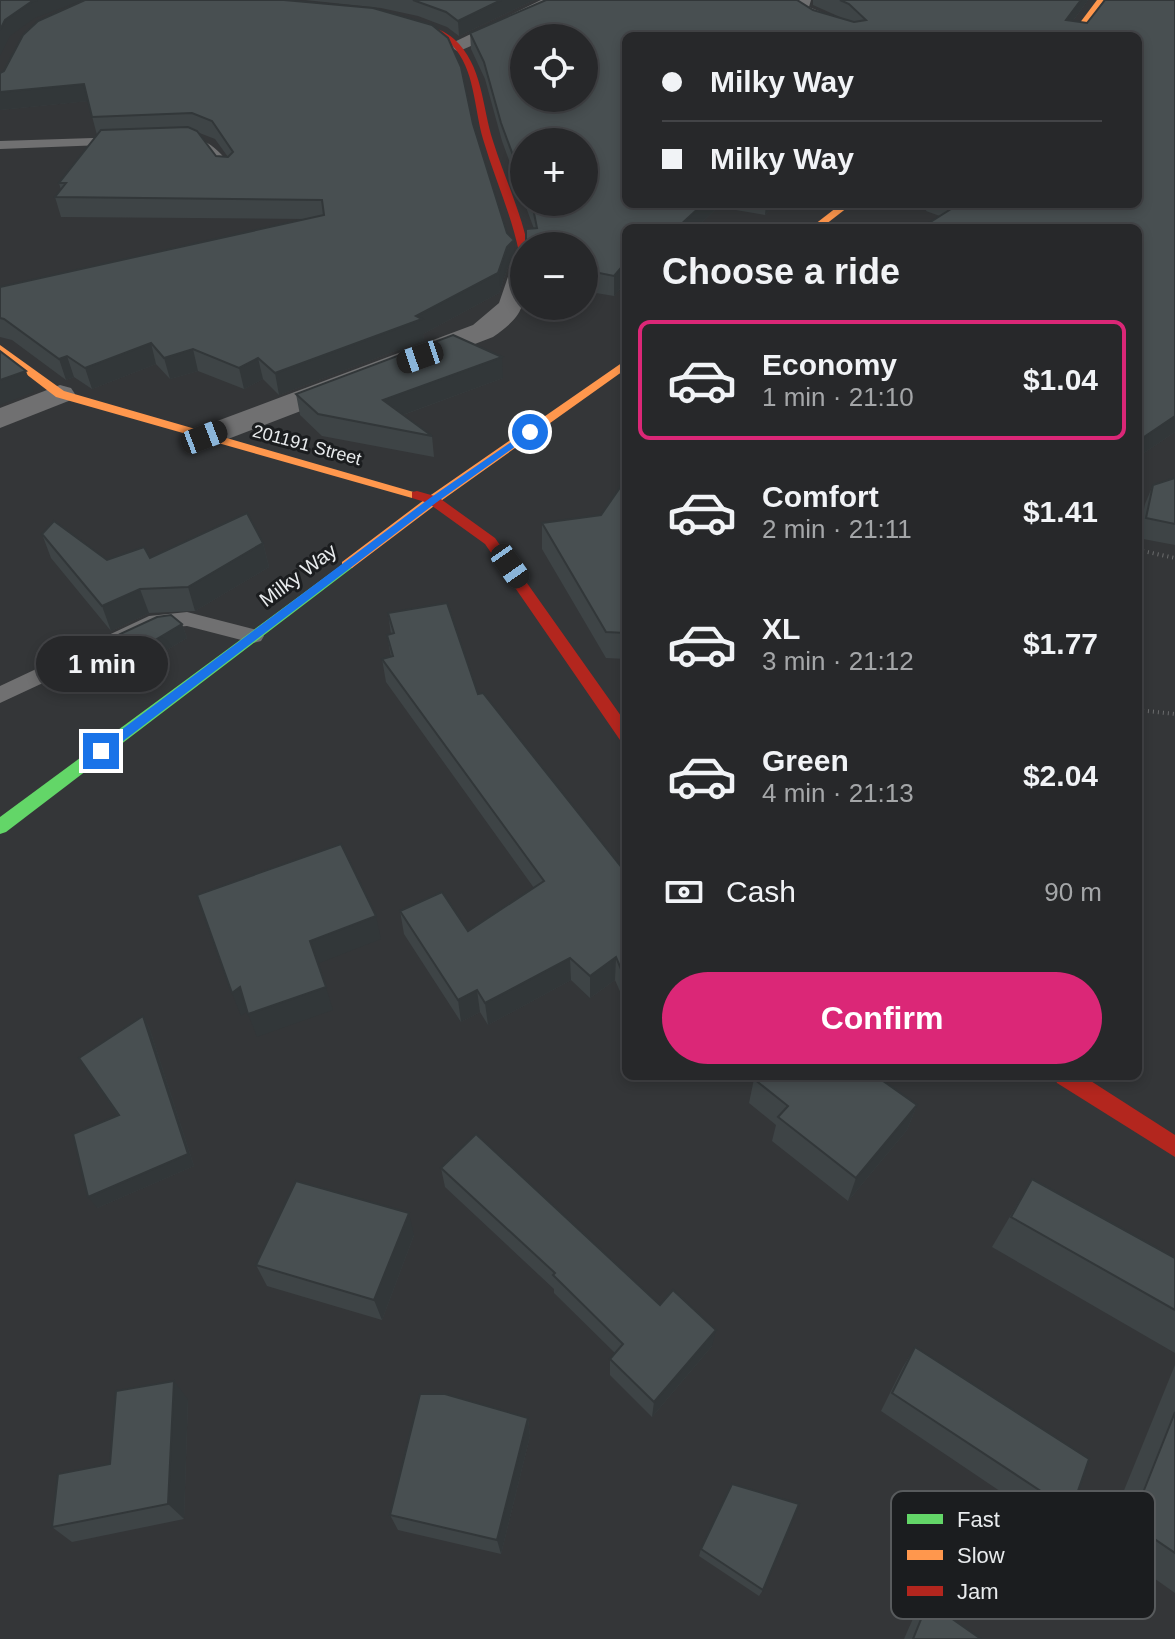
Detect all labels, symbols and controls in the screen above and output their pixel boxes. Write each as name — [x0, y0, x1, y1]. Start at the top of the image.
map controls — [510, 24, 598, 320]
button: locate — [510, 24, 598, 112]
text: Milky Way — [710, 65, 854, 98]
button: + — [510, 128, 598, 216]
text: Milky Way — [710, 142, 854, 175]
button: − — [510, 232, 598, 320]
text: Choose a ride — [662, 251, 900, 292]
car — [393, 338, 447, 376]
icon: car — [666, 344, 738, 416]
text: Economy — [762, 348, 897, 381]
text: $1.04 — [1023, 363, 1098, 396]
text: 1 min · 21:10 — [762, 382, 914, 412]
route start — [512, 414, 548, 450]
car — [177, 417, 231, 457]
street label: 201191 Street — [250, 421, 364, 469]
icon: car — [666, 476, 738, 548]
text: Comfort — [762, 480, 879, 513]
text: $1.41 — [1023, 495, 1098, 528]
text: 2 min · 21:11 — [762, 514, 912, 544]
street label: Milky Way — [255, 539, 341, 611]
car — [486, 539, 534, 593]
icon: car — [666, 608, 738, 680]
text: XL — [762, 612, 800, 645]
text: $1.77 — [1023, 627, 1098, 660]
callout: 1 min — [35, 635, 167, 691]
text: 3 min · 21:12 — [762, 646, 914, 676]
text: 1 min — [68, 649, 136, 679]
route end — [83, 733, 119, 769]
icon: car — [666, 740, 738, 812]
text: Green — [762, 744, 849, 777]
text: $2.04 — [1023, 759, 1098, 792]
text: 4 min · 21:13 — [762, 778, 914, 808]
icon: cash — [662, 870, 706, 914]
text: Cash — [726, 875, 796, 908]
text: 90 m — [1044, 877, 1102, 907]
button: Confirm — [662, 972, 1102, 1064]
legend — [891, 1491, 1155, 1619]
text: Fast — [957, 1507, 1000, 1532]
text: Slow — [957, 1543, 1005, 1568]
text: Jam — [957, 1579, 999, 1604]

